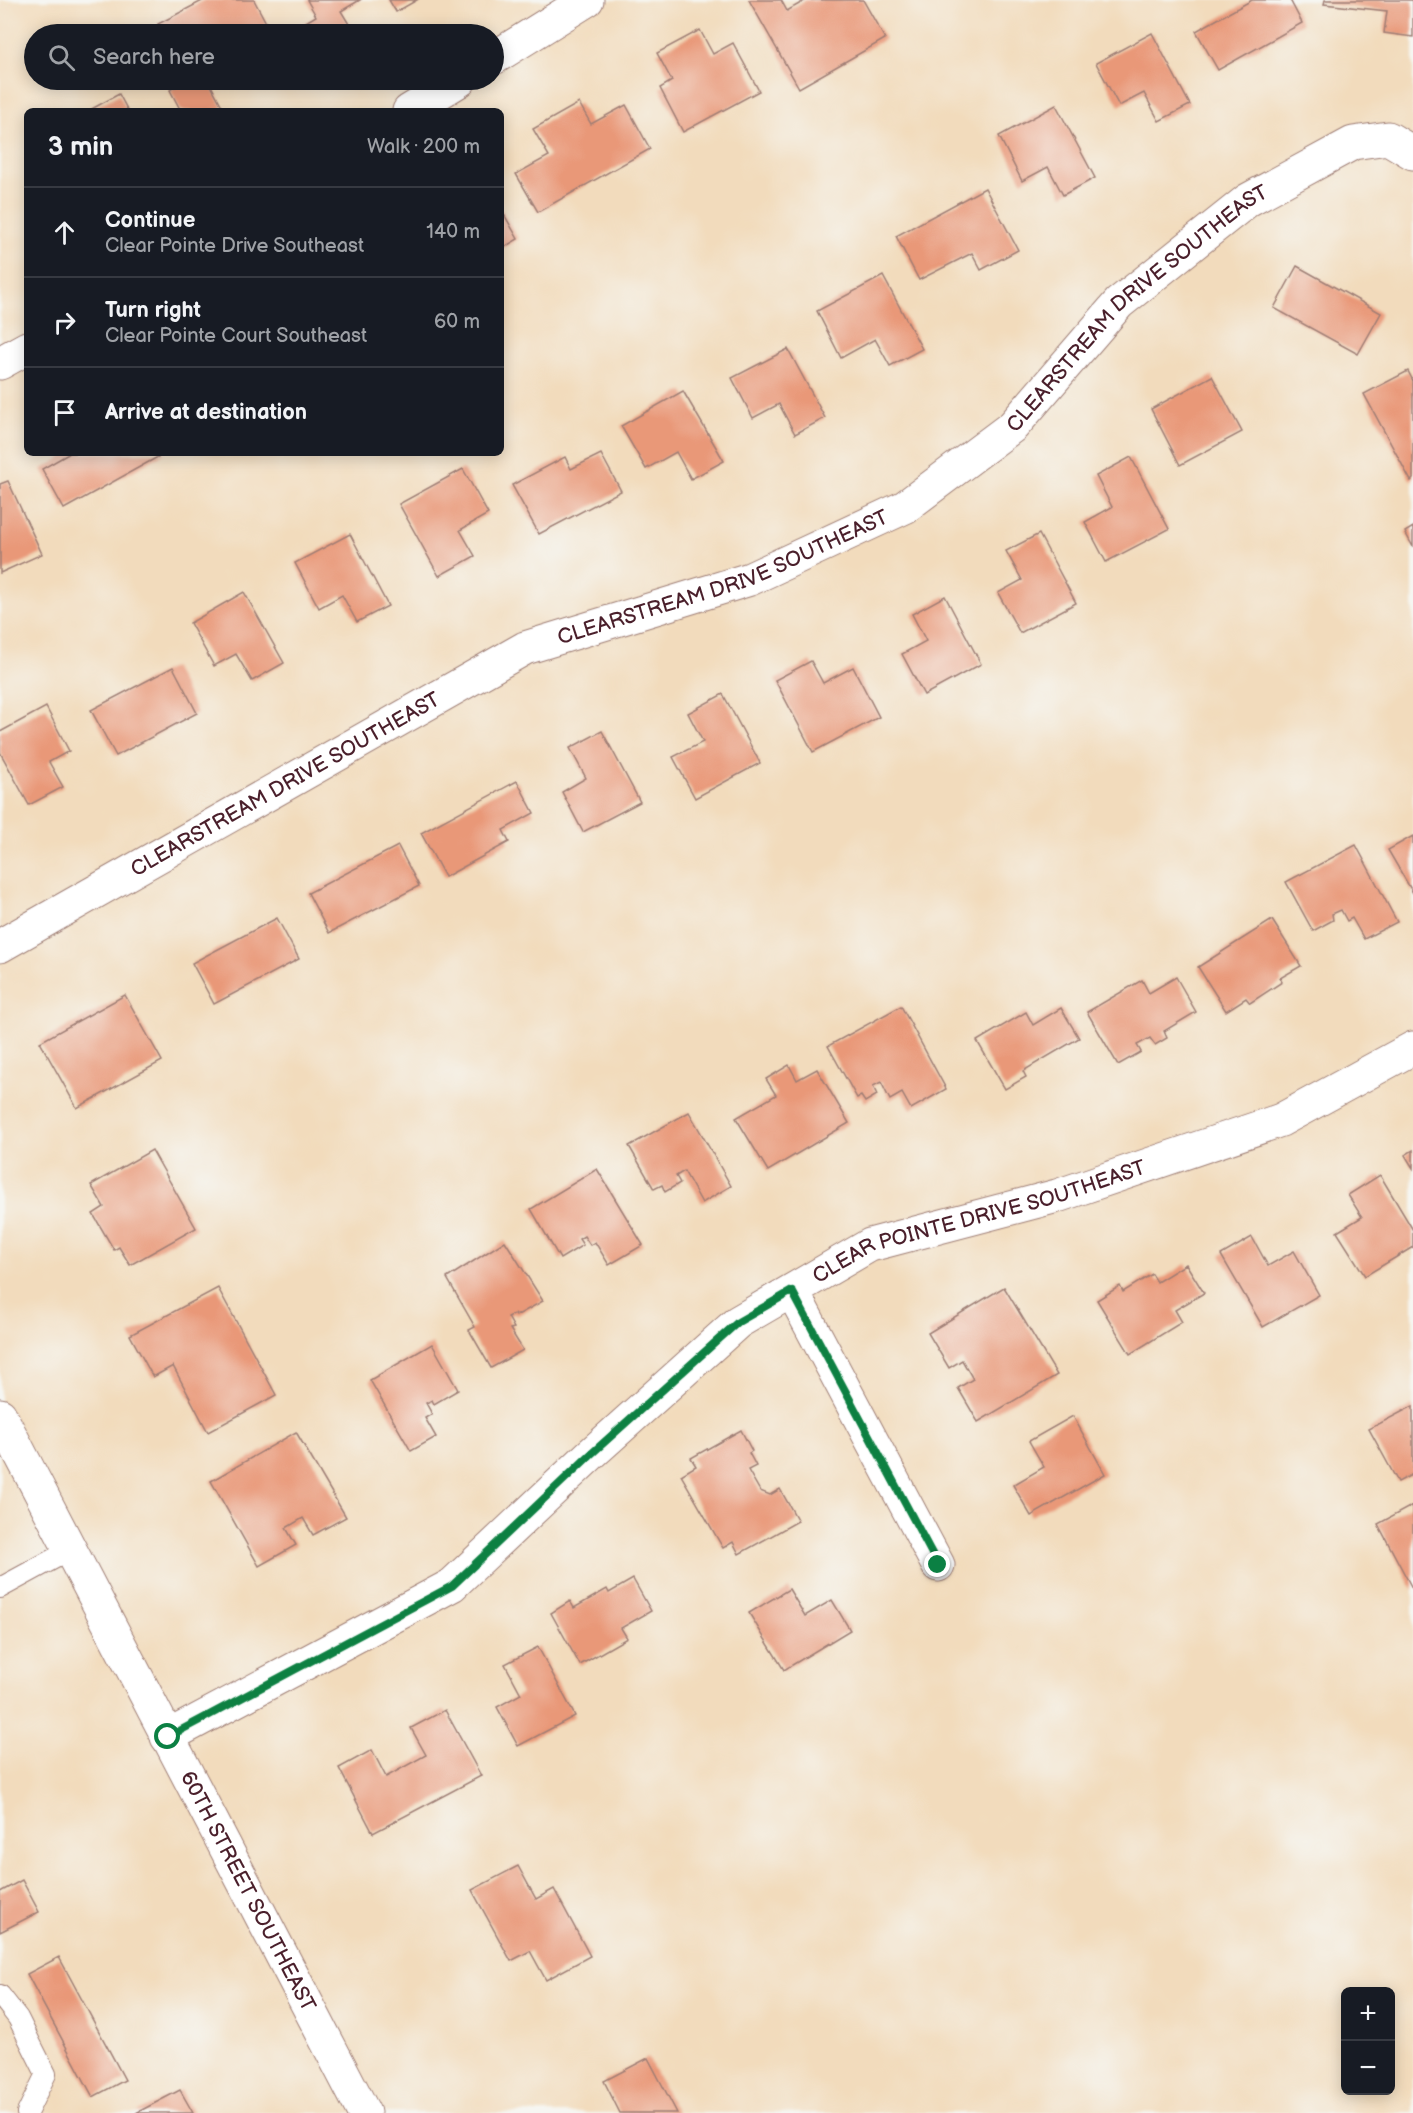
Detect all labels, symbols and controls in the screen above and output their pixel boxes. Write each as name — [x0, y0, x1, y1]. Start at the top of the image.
search box — [24, 24, 504, 90]
icon: search — [45, 41, 78, 74]
text: Search here — [93, 44, 215, 71]
text: 3 min — [48, 132, 113, 163]
text: Walk · 200 m — [367, 135, 480, 159]
street label: CLEARSTREAM DRIVE SOUTHEAST — [1001, 179, 1272, 437]
text: Continue — [105, 207, 195, 234]
icon: ahead — [48, 216, 81, 249]
text: 140 m — [426, 220, 480, 244]
text: Clear Pointe Drive Southeast — [105, 234, 364, 258]
text: Turn right — [105, 297, 201, 324]
icon: right — [48, 306, 81, 339]
text: 60 m — [434, 310, 480, 334]
text: Clear Pointe Court Southeast — [105, 324, 367, 348]
icon: arrive — [48, 396, 81, 429]
text: Arrive at destination — [105, 399, 307, 426]
street label: CLEARSTREAM DRIVE SOUTHEAST — [554, 504, 892, 650]
street label: CLEARSTREAM DRIVE SOUTHEAST — [126, 686, 445, 882]
street label: CLEAR POINTE DRIVE SOUTHEAST — [808, 1154, 1149, 1288]
route end — [924, 1551, 950, 1577]
route start — [154, 1723, 180, 1749]
street label: 60TH STREET SOUTHEAST — [175, 1767, 321, 2016]
map controls — [1341, 1987, 1395, 2095]
button: + — [1341, 1987, 1395, 2041]
button: − — [1341, 2041, 1395, 2095]

